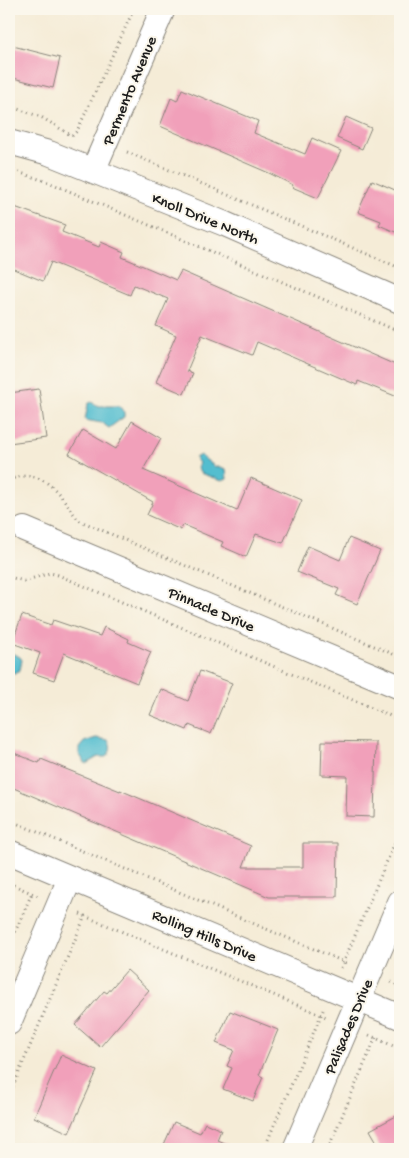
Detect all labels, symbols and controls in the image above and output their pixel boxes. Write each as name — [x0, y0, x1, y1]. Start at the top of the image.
street label: Permento Avenue — [99, 33, 163, 150]
street label: Knoll Drive North — [148, 190, 261, 251]
street label: Pinnacle Drive — [164, 584, 257, 638]
street label: Rolling Hills Drive — [148, 907, 260, 968]
street label: Palisades Drive — [321, 976, 379, 1079]

